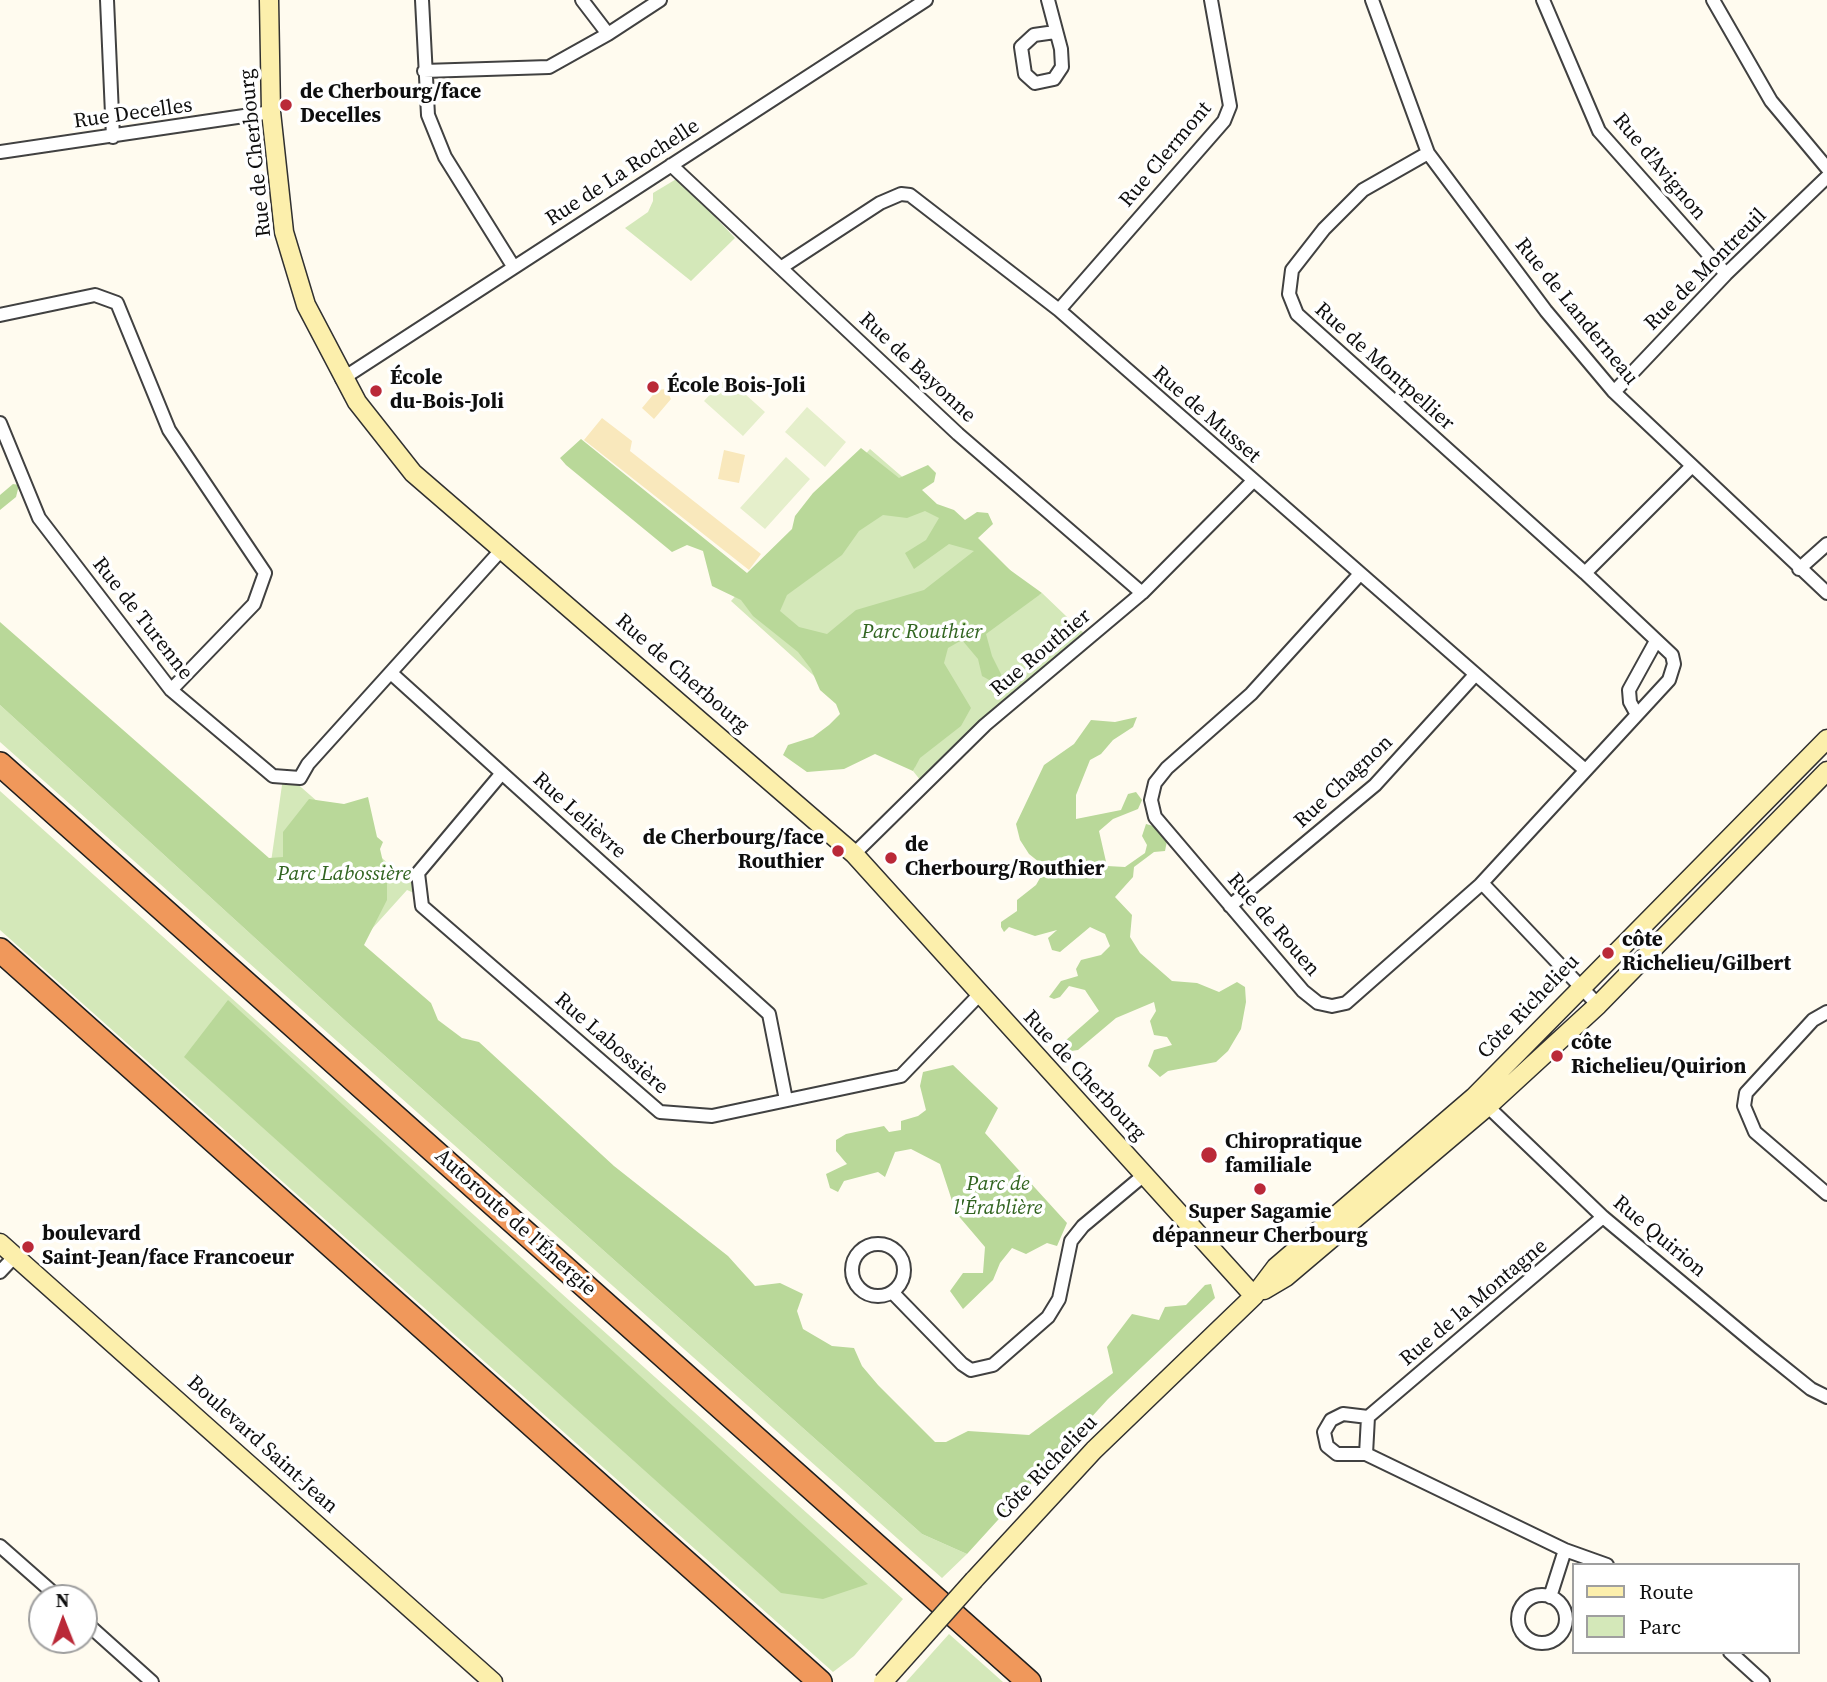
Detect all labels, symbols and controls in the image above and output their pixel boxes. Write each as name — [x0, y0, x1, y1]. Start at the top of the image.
street label: Rue de Cherbourg — [235, 68, 277, 238]
place label: de Cherbourg/face Decelles — [300, 80, 481, 130]
street label: Rue Decelles — [72, 93, 194, 135]
marker: de Cherbourg/face Decelles — [278, 97, 294, 113]
street label: Rue Clermont — [1115, 97, 1217, 213]
street label: Rue d'Avignon — [1607, 108, 1711, 226]
street label: Rue de La Rochelle — [541, 114, 705, 232]
street label: Rue de Montreuil — [1640, 204, 1772, 336]
street label: Rue de Landerneau — [1509, 233, 1643, 391]
street label: Rue de Montpellier — [1309, 298, 1459, 436]
street label: Rue de Bayonne — [853, 308, 981, 428]
street label: Rue de Musset — [1147, 361, 1265, 469]
place label: École du-Bois-Joli — [390, 366, 504, 416]
place label: École Bois-Joli — [667, 374, 806, 400]
marker: École Bois-Joli — [645, 379, 661, 395]
marker: École du-Bois-Joli — [368, 383, 384, 399]
street label: Rue de Turenne — [86, 553, 198, 685]
street label: Rue Routhier — [986, 604, 1096, 702]
street label: Rue de Cherbourg — [610, 609, 754, 739]
park label: Parc Routhier — [861, 620, 983, 646]
street label: Rue Chagnon — [1290, 730, 1398, 834]
street label: Rue Lelièvre — [527, 767, 631, 865]
place label: de Cherbourg/face Routhier — [643, 826, 824, 876]
place label: de Cherbourg/Routhier — [905, 833, 1105, 883]
marker: de Cherbourg/face Routhier — [830, 843, 846, 859]
marker: de Cherbourg/Routhier — [883, 850, 899, 866]
park label: Parc Labossière — [277, 862, 411, 888]
street label: Rue de Rouen — [1221, 868, 1325, 982]
place label: côte Richelieu/Gilbert — [1622, 928, 1791, 978]
marker: côte Richelieu/Gilbert — [1600, 945, 1616, 961]
street label: Côte Richelieu — [1473, 949, 1585, 1065]
street label: Rue Labossière — [549, 988, 673, 1100]
street label: Rue de Cherbourg — [1017, 1006, 1151, 1146]
place label: côte Richelieu/Quirion — [1571, 1031, 1746, 1081]
marker: côte Richelieu/Quirion — [1549, 1048, 1565, 1064]
place label: Chiropratique familiale — [1225, 1130, 1362, 1180]
street label: Autoroute de l'Énergie — [429, 1144, 601, 1302]
marker: Chiropratique familiale — [1199, 1145, 1219, 1165]
park label: Parc de l'Érablière — [954, 1172, 1042, 1222]
marker: Super Sagamie dépanneur Cherbourg — [1252, 1181, 1268, 1197]
street label: Rue Quirion — [1607, 1191, 1711, 1283]
place label: Super Sagamie dépanneur Cherbourg — [1152, 1200, 1368, 1250]
place label: boulevard Saint-Jean/face Francoeur — [42, 1222, 294, 1272]
street label: Rue de la Montagne — [1395, 1234, 1553, 1372]
marker: boulevard Saint-Jean/face Francoeur — [20, 1239, 36, 1255]
street label: Boulevard Saint-Jean — [181, 1371, 343, 1519]
street label: Côte Richelieu — [991, 1410, 1103, 1526]
legend — [1572, 1563, 1799, 1654]
text: Route — [1639, 1577, 1694, 1606]
north arrow — [28, 1584, 98, 1654]
text: N — [56, 1587, 70, 1613]
text: Parc — [1639, 1612, 1681, 1641]

